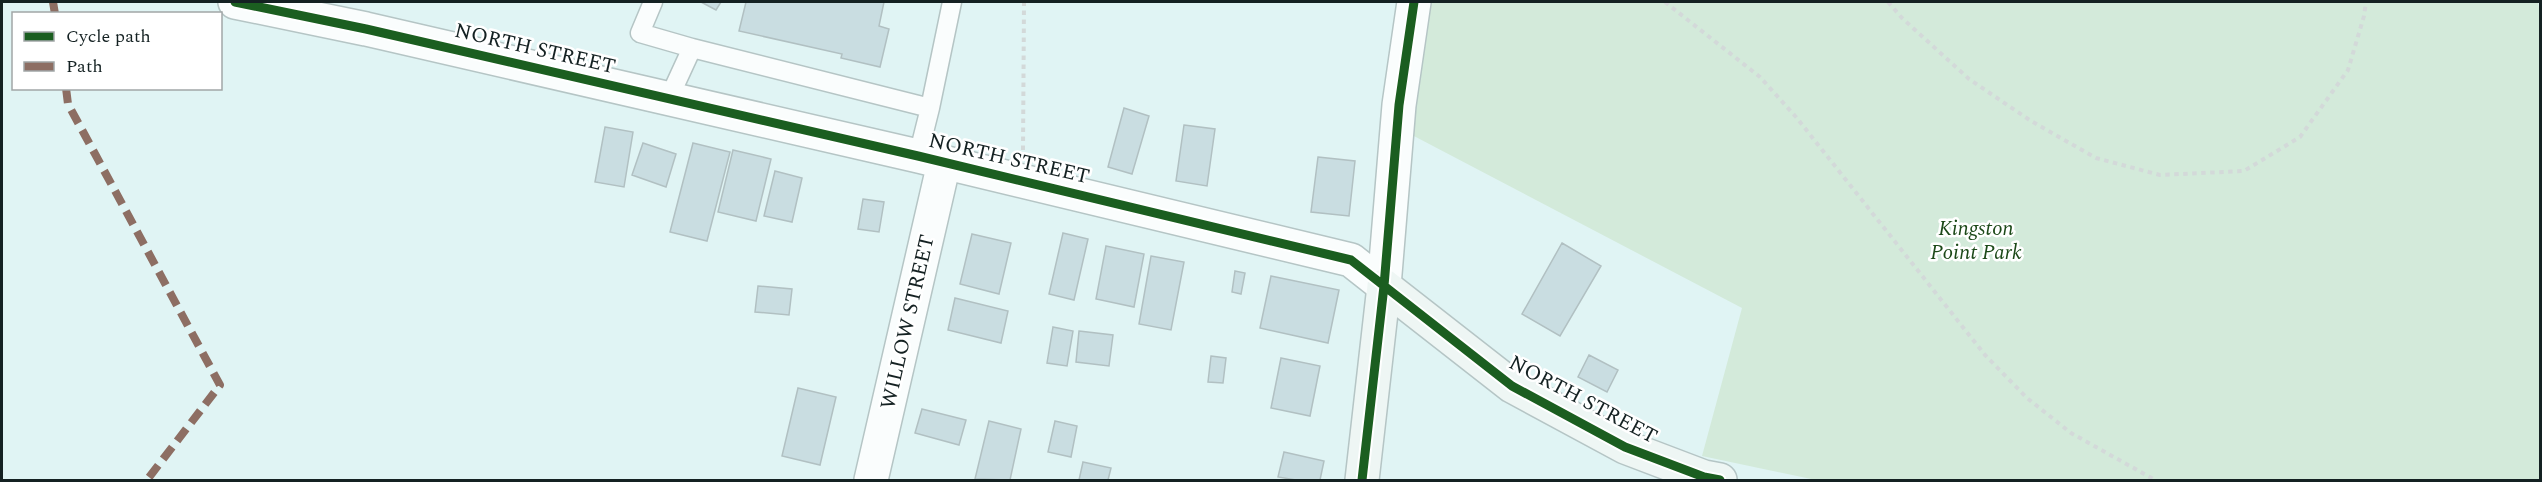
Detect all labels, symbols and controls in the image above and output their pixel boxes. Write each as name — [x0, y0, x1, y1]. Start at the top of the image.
legend — [12, 12, 222, 90]
street label: NORTH STREET — [451, 15, 619, 83]
text: Cycle path — [66, 23, 151, 50]
text: Path — [66, 53, 103, 80]
street label: NORTH STREET — [925, 125, 1093, 193]
park label: Kingston Point Park — [1930, 213, 2022, 269]
street label: WILLOW STREET — [872, 232, 944, 412]
street label: NORTH STREET — [1503, 347, 1663, 453]

